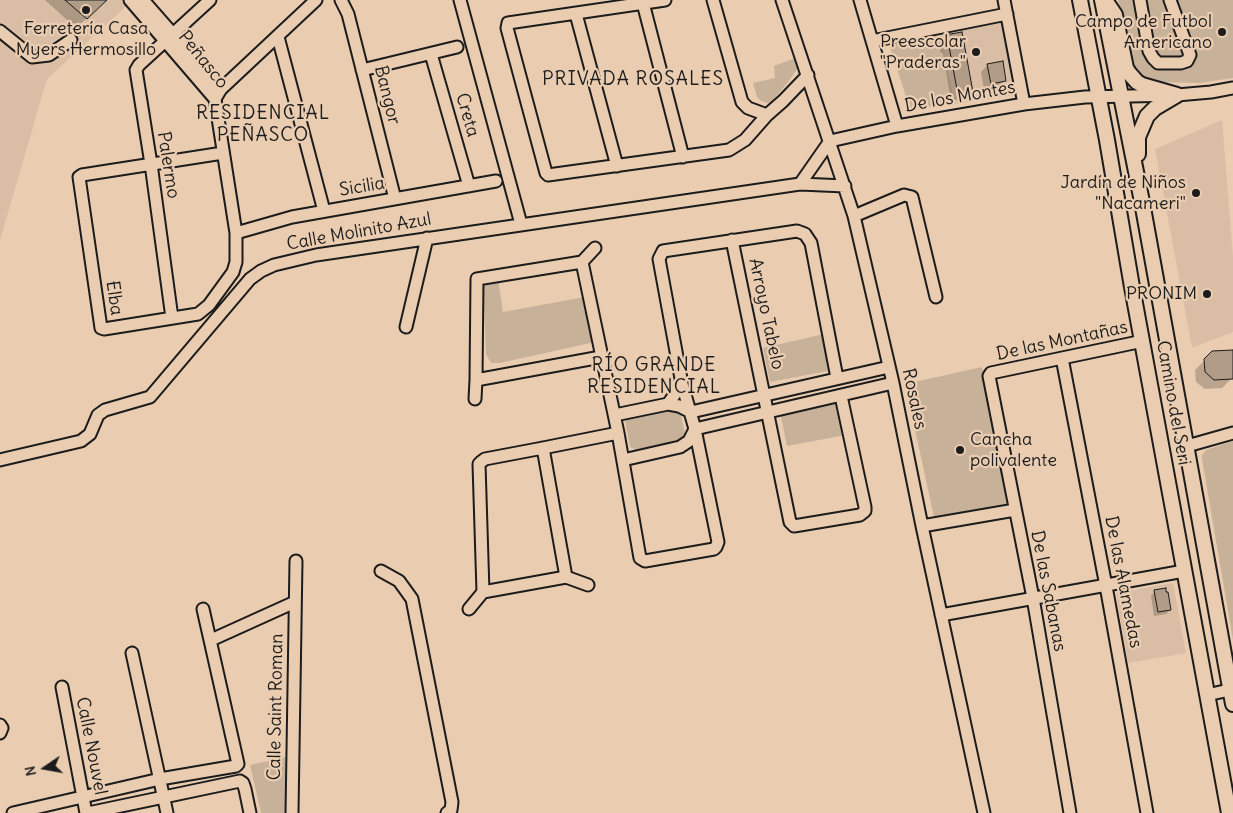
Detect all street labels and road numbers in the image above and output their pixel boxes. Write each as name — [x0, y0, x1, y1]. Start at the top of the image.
street label: Peñasco — [173, 27, 233, 93]
street label: Bangor — [369, 63, 405, 127]
street label: De los Montes — [903, 77, 1017, 117]
street label: Creta — [450, 91, 484, 139]
street label: Palermo — [152, 130, 184, 200]
street label: Sicilia — [338, 173, 386, 201]
street label: Calle Molinito Azul — [285, 209, 433, 255]
street label: Arroyo Tabelo — [744, 256, 788, 372]
street label: Elba — [101, 279, 127, 317]
street label: De las Montañas — [994, 317, 1130, 365]
street label: Camino del Seri — [1151, 339, 1195, 467]
street label: Rosales — [897, 367, 931, 431]
street label: De las Alamedas — [1100, 514, 1146, 650]
street label: De las Sabanas — [1026, 529, 1070, 653]
street label: Calle Saint Roman — [264, 633, 288, 781]
street label: Calle Nouvel — [71, 695, 111, 797]

